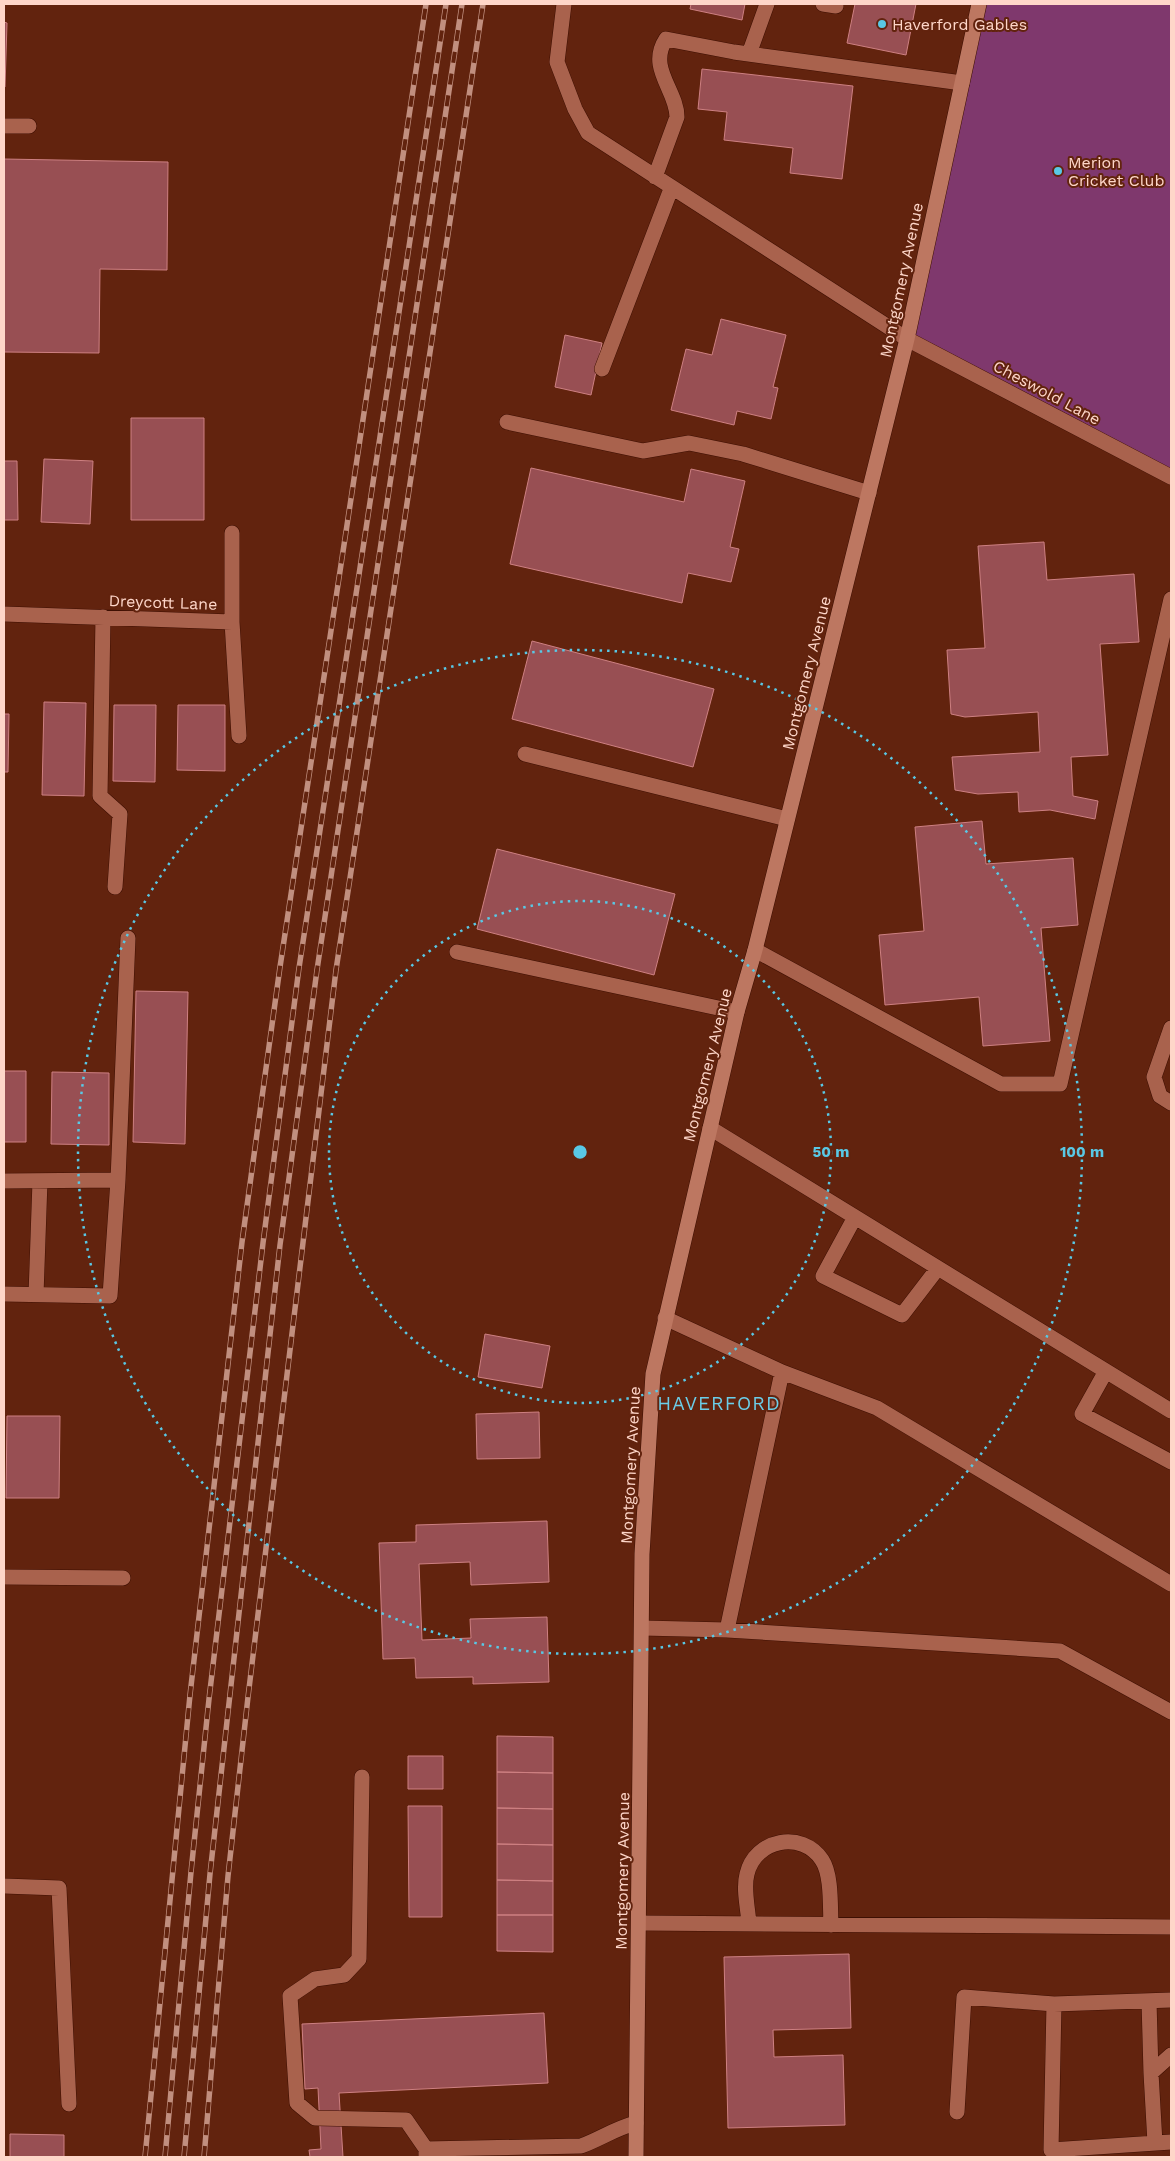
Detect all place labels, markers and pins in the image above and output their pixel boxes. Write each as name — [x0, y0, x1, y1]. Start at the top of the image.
place label: Haverford Gables — [892, 15, 1027, 34]
marker: Haverford Gables — [876, 18, 888, 30]
place label: Merion Cricket Club — [1068, 153, 1164, 190]
marker: Merion Cricket Club — [1052, 165, 1064, 177]
centre of rings — [571, 1143, 589, 1161]

